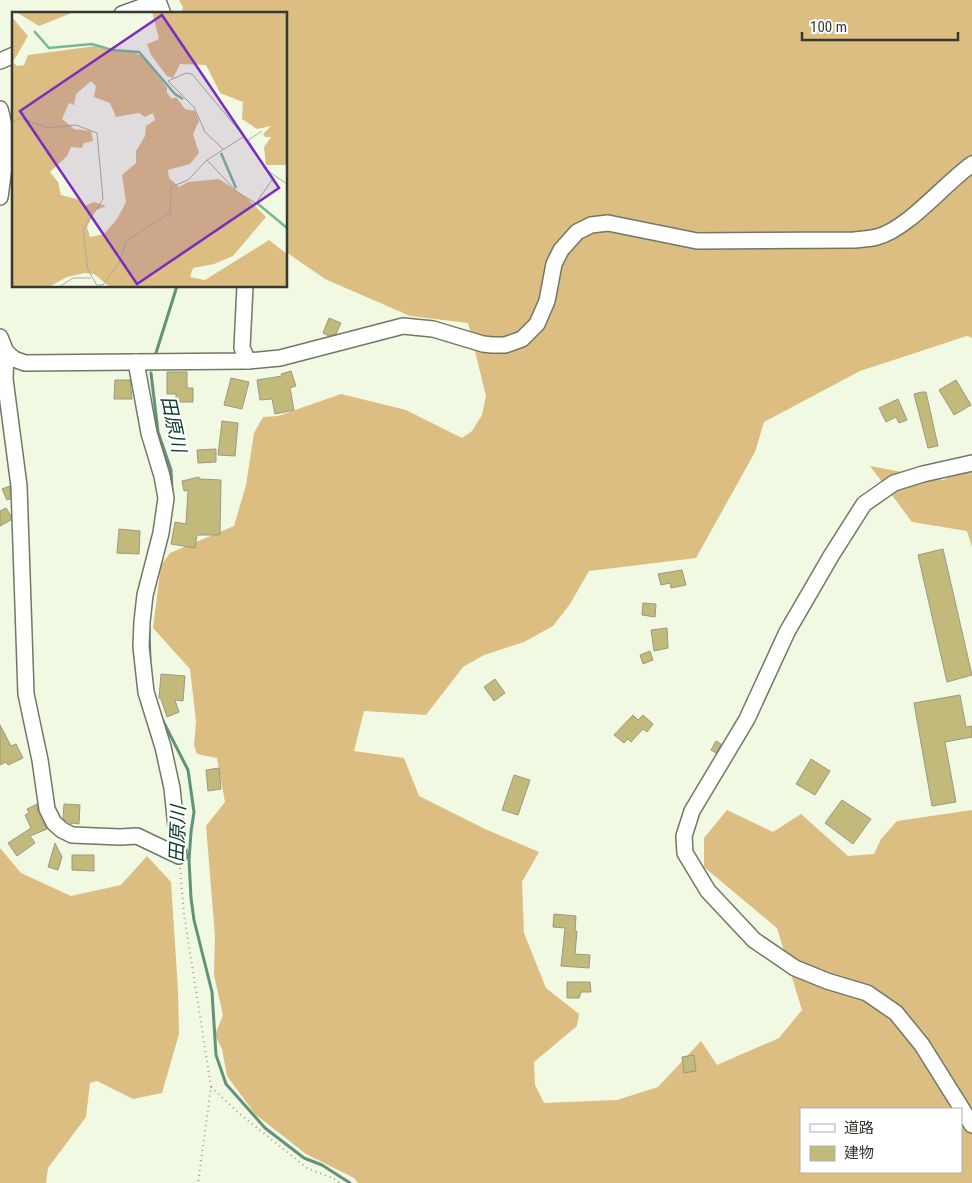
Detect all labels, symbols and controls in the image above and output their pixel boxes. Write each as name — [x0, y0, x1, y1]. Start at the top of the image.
scale bar — [802, 10, 958, 42]
inset map — [12, 12, 288, 288]
text: 100 m — [810, 18, 847, 36]
water label: 田原川 — [156, 394, 191, 456]
water label: 田原川 — [165, 803, 190, 863]
legend — [800, 1108, 962, 1173]
text: 道路 — [844, 1119, 874, 1137]
text: 建物 — [844, 1144, 874, 1162]

